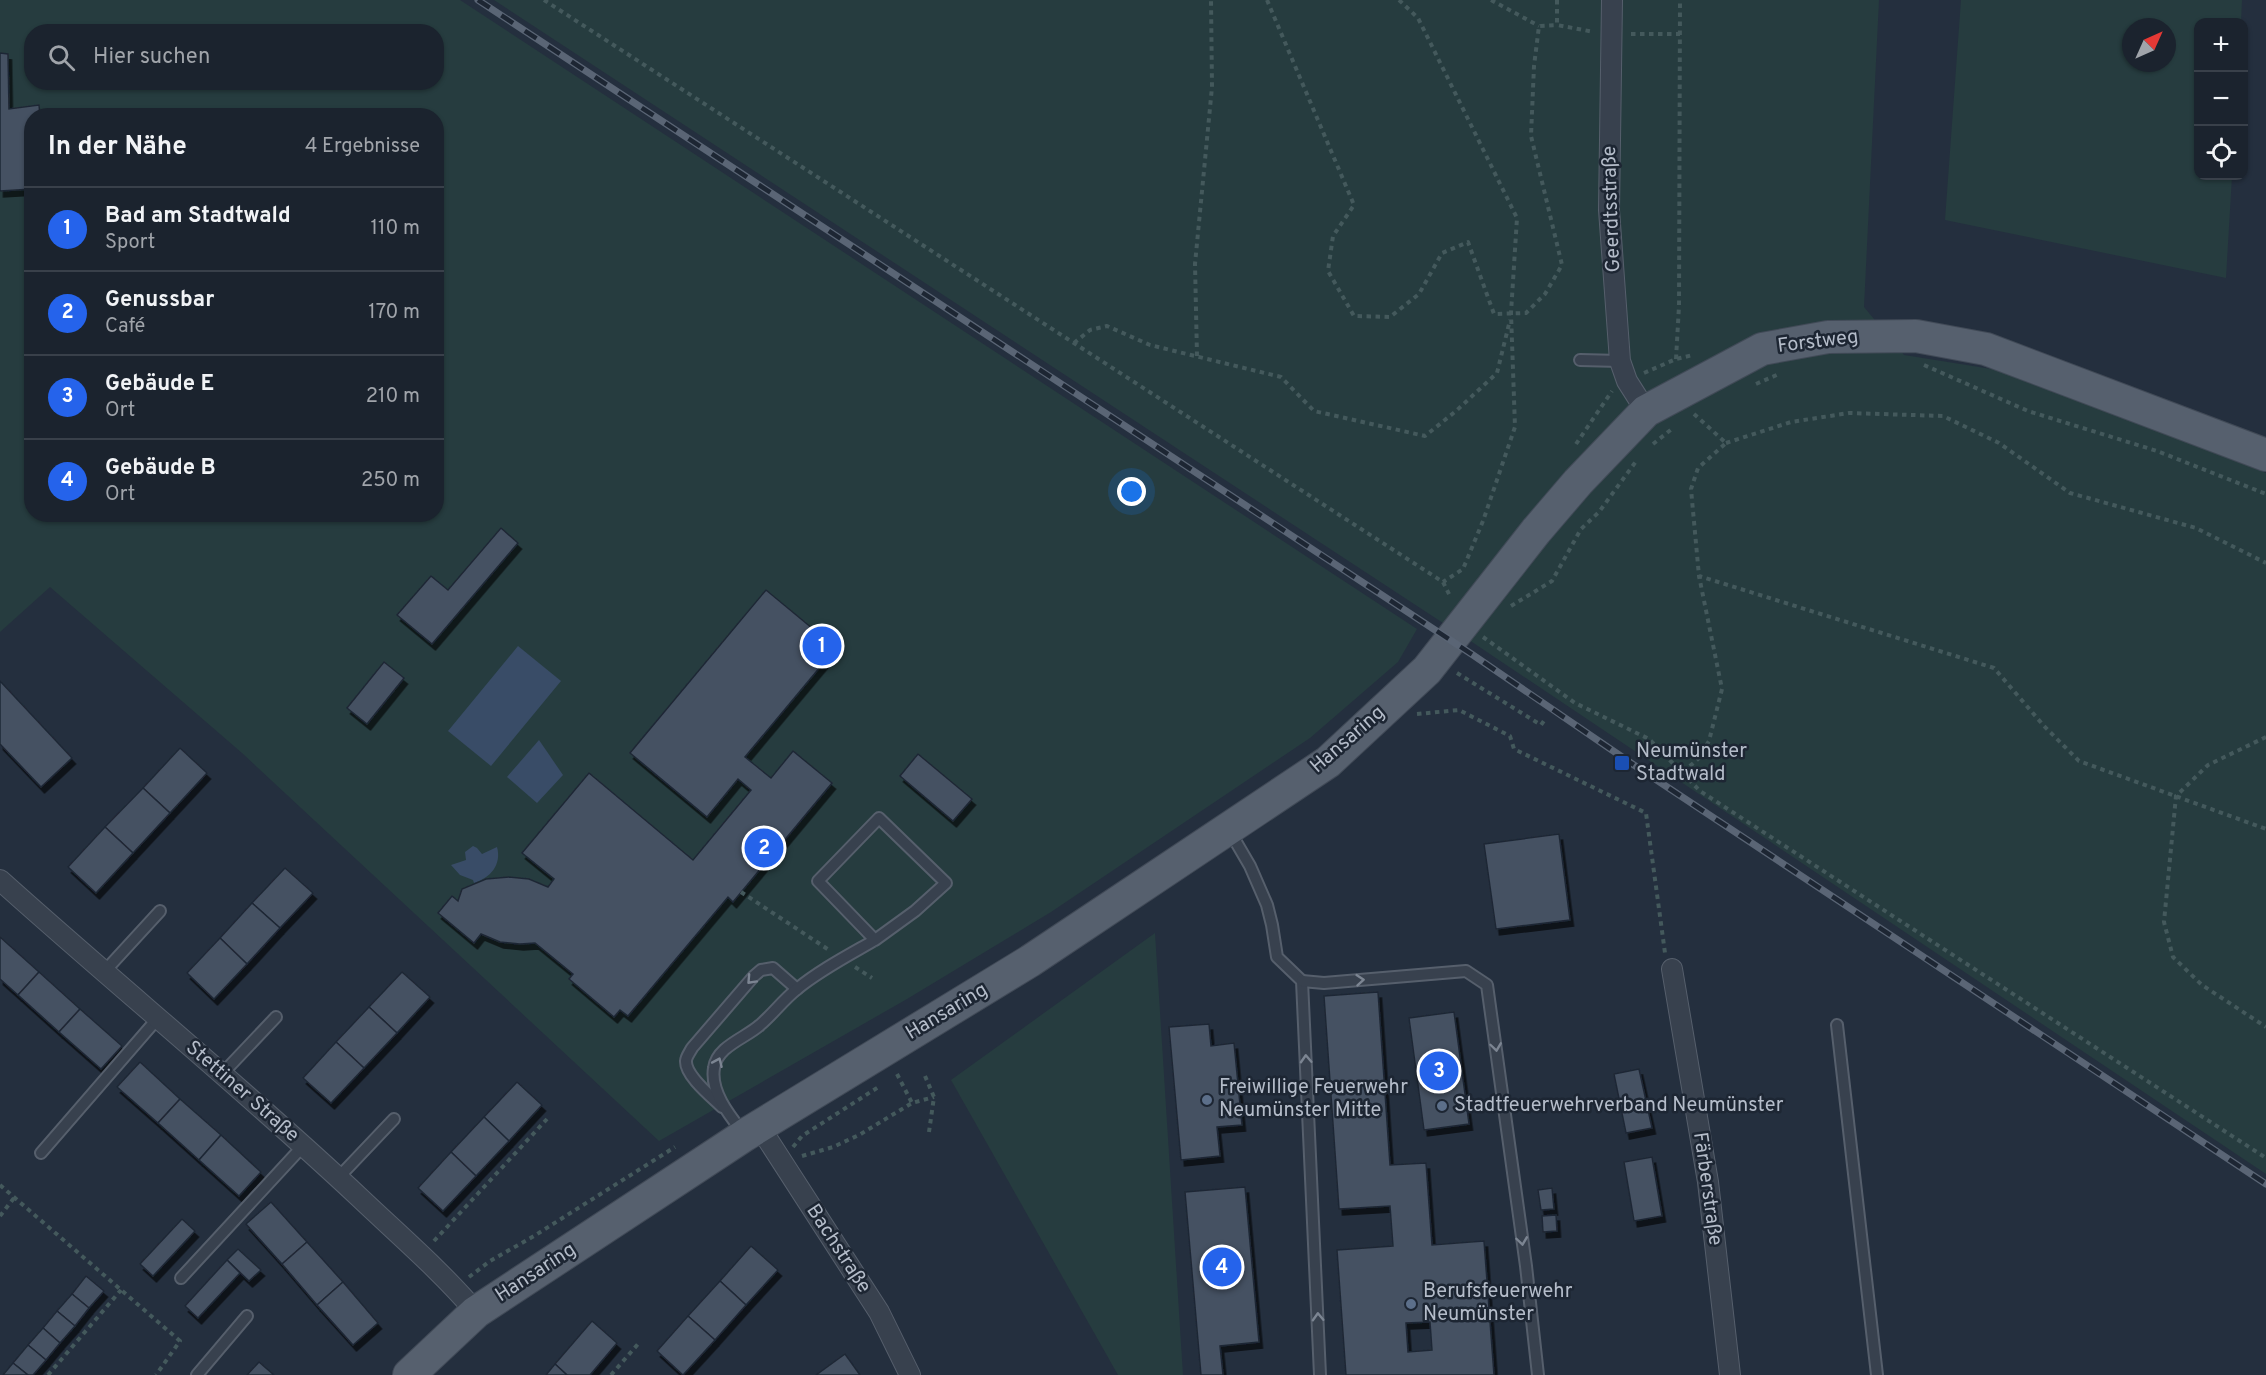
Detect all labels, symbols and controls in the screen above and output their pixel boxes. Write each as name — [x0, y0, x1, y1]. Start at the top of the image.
north arrow — [2122, 18, 2176, 72]
map controls — [2194, 18, 2248, 180]
button: + — [2194, 18, 2248, 72]
search box — [24, 24, 444, 90]
icon: search — [45, 41, 78, 74]
text: Hier suchen — [93, 44, 210, 71]
button: − — [2194, 72, 2248, 126]
button: locate — [2194, 126, 2248, 180]
text: In der Nähe — [48, 131, 187, 164]
text: 4 Ergebnisse — [305, 134, 420, 160]
street label: Geerdtsstraße — [1597, 145, 1627, 273]
text: Bad am Stadtwald — [105, 203, 291, 230]
text: 1 — [64, 216, 72, 242]
text: 110 m — [371, 216, 420, 242]
text: Sport — [105, 230, 155, 256]
text: Genussbar — [105, 287, 214, 314]
text: 2 — [61, 300, 74, 326]
text: 170 m — [368, 300, 420, 326]
text: Café — [105, 314, 145, 340]
street label: Forstweg — [1776, 324, 1860, 360]
text: Gebäude E — [105, 371, 214, 398]
text: 3 — [62, 384, 74, 410]
text: 210 m — [366, 384, 420, 410]
text: Ort — [105, 398, 135, 424]
text: Gebäude B — [105, 455, 216, 482]
text: 4 — [61, 468, 74, 494]
text: 250 m — [361, 468, 420, 494]
your location — [1117, 477, 1146, 506]
text: Ort — [105, 482, 135, 508]
pin: 1 — [802, 624, 842, 668]
street label: Hansaring — [1305, 700, 1391, 780]
place label: Neumünster Stadtwald — [1636, 739, 1747, 788]
marker: Neumünster Stadtwald — [1613, 754, 1631, 772]
pin: 2 — [744, 826, 783, 870]
one-way arrow — [747, 973, 758, 984]
one-way arrow — [1355, 974, 1364, 987]
street label: Hansaring — [901, 977, 993, 1047]
street label: Stettiner Straße — [180, 1035, 304, 1149]
one-way arrow — [1489, 1043, 1501, 1052]
pin: 3 — [1420, 1048, 1458, 1094]
one-way arrow — [1299, 1054, 1312, 1063]
one-way arrow — [711, 1057, 723, 1068]
place label: Freiwillige Feuerwehr Neumünster Mitte — [1219, 1075, 1408, 1124]
marker: Freiwillige Feuerwehr Neumünster Mitte — [1200, 1093, 1214, 1107]
place label: Stadtfeuerwehrverband Neumünster — [1454, 1093, 1784, 1119]
marker: Stadtfeuerwehrverband Neumünster — [1435, 1099, 1449, 1113]
street label: Färberstraße — [1686, 1131, 1728, 1247]
street label: Bachstraße — [800, 1200, 876, 1298]
one-way arrow — [1516, 1236, 1528, 1245]
street label: Hansaring — [491, 1237, 581, 1309]
pin: 4 — [1202, 1244, 1242, 1290]
place label: Berufsfeuerwehr Neumünster — [1423, 1279, 1573, 1328]
marker: Berufsfeuerwehr Neumünster — [1404, 1297, 1418, 1311]
one-way arrow — [1312, 1312, 1324, 1321]

